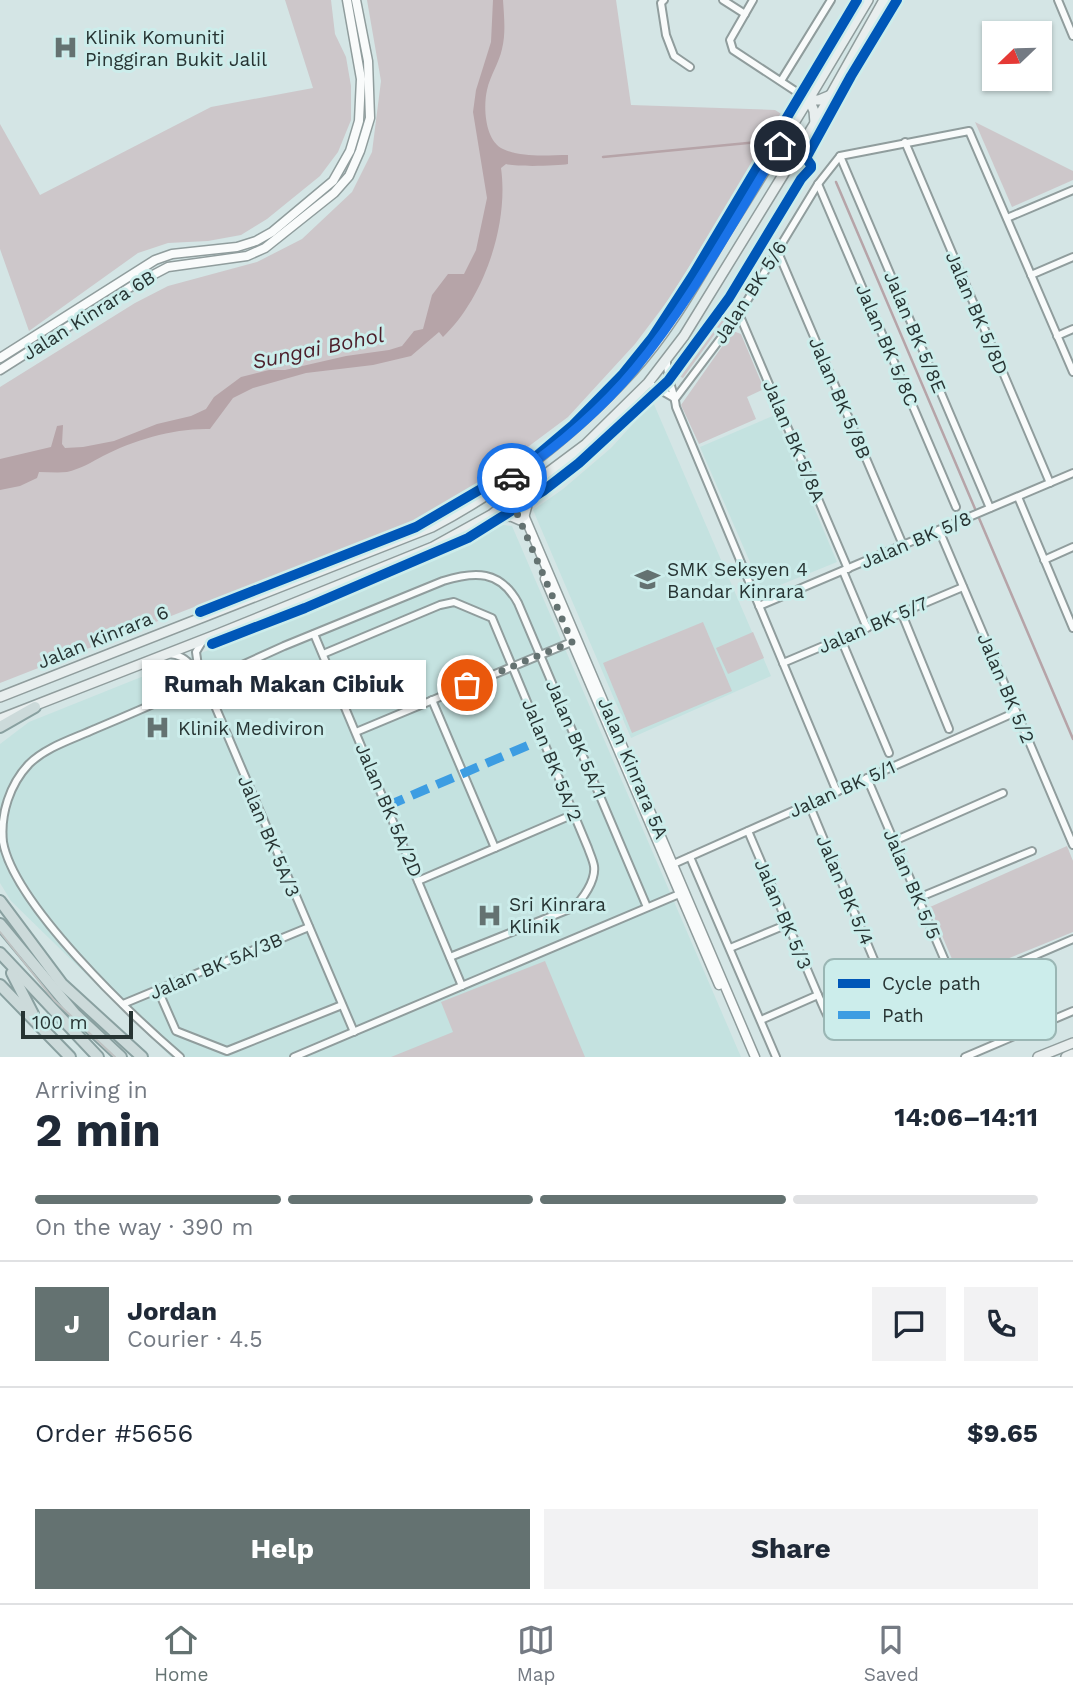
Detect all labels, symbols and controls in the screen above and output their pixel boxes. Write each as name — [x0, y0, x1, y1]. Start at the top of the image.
north arrow — [982, 21, 1052, 91]
map controls — [982, 21, 1052, 91]
place label: Klinik Komuniti Pinggiran Bukit Jalil — [85, 26, 267, 71]
hospital icon: Klinik Komuniti Pinggiran Bukit Jalil — [51, 34, 79, 62]
pin — [750, 116, 810, 176]
icon: home — [761, 127, 799, 165]
street label: Jalan BK 5/6 — [708, 236, 792, 348]
street label: Jalan BK 5/8D — [941, 248, 1013, 378]
street label: Jalan Kinrara 6B — [19, 265, 159, 365]
street label: Jalan BK 5/8E — [879, 268, 951, 396]
street label: Jalan BK 5/8C — [851, 280, 923, 410]
water label: Sungai Bohol — [250, 322, 386, 374]
street label: Jalan BK 5/8B — [804, 334, 876, 462]
street label: Jalan BK 5/8A — [758, 376, 830, 506]
courier — [477, 443, 547, 513]
icon: car — [493, 459, 531, 497]
street label: Jalan BK 5/8 — [857, 506, 975, 574]
place label: SMK Seksyen 4 Bandar Kinrara — [667, 558, 808, 603]
school or university icon: SMK Seksyen 4 Bandar Kinrara — [633, 566, 661, 594]
street label: Jalan BK 5/7 — [815, 592, 931, 658]
street label: Jalan Kinrara 6 — [34, 600, 172, 674]
street label: Jalan BK 5/2 — [972, 629, 1040, 747]
pin — [437, 655, 497, 715]
callout: Rumah Makan Cibiuk — [141, 660, 425, 710]
icon: bag — [448, 666, 486, 704]
text: Rumah Makan Cibiuk — [164, 671, 404, 698]
street label: Jalan BK 5A/1 — [541, 676, 611, 802]
street label: Jalan Kinrara 5A — [593, 694, 673, 843]
street label: Jalan BK 5A/2 — [517, 695, 587, 825]
hospital icon: Klinik Mediviron — [144, 714, 172, 742]
place label: Klinik Mediviron — [178, 717, 325, 740]
street label: Jalan BK 5A/2D — [350, 739, 428, 881]
street label: Jalan BK 5/1 — [785, 755, 899, 823]
street label: Jalan BK 5A/3 — [233, 772, 305, 900]
street label: Jalan BK 5/5 — [878, 825, 946, 943]
street label: Jalan BK 5/4 — [812, 832, 878, 948]
street label: Jalan BK 5/3 — [749, 855, 817, 973]
place label: Sri Kinrara Klinik — [509, 893, 606, 938]
hospital icon: Sri Kinrara Klinik — [475, 901, 503, 929]
street label: Jalan BK 5A/3B — [146, 928, 286, 1004]
legend — [824, 959, 1056, 1040]
text: Cycle path — [882, 972, 981, 995]
text: Path — [882, 1004, 924, 1027]
scale bar — [21, 1008, 133, 1040]
text: 100 m — [32, 1011, 88, 1034]
text: Arriving in — [35, 1077, 148, 1104]
text: 14:06–14:11 — [894, 1102, 1038, 1132]
text: 2 min — [35, 1103, 161, 1157]
text: On the way · 390 m — [35, 1214, 253, 1241]
button: chat — [872, 1287, 946, 1361]
button: phone — [964, 1287, 1038, 1361]
text: Jordan — [127, 1296, 217, 1326]
text: J — [64, 1309, 80, 1339]
text: Courier · 4.5 — [127, 1326, 263, 1353]
text: Order #5656 — [35, 1418, 193, 1448]
text: $9.65 — [967, 1418, 1038, 1448]
button: Help — [35, 1509, 530, 1589]
button: Share — [544, 1509, 1038, 1589]
tab: Home — [154, 1621, 208, 1686]
tab: Map — [517, 1621, 555, 1686]
tab: Saved — [864, 1621, 919, 1686]

